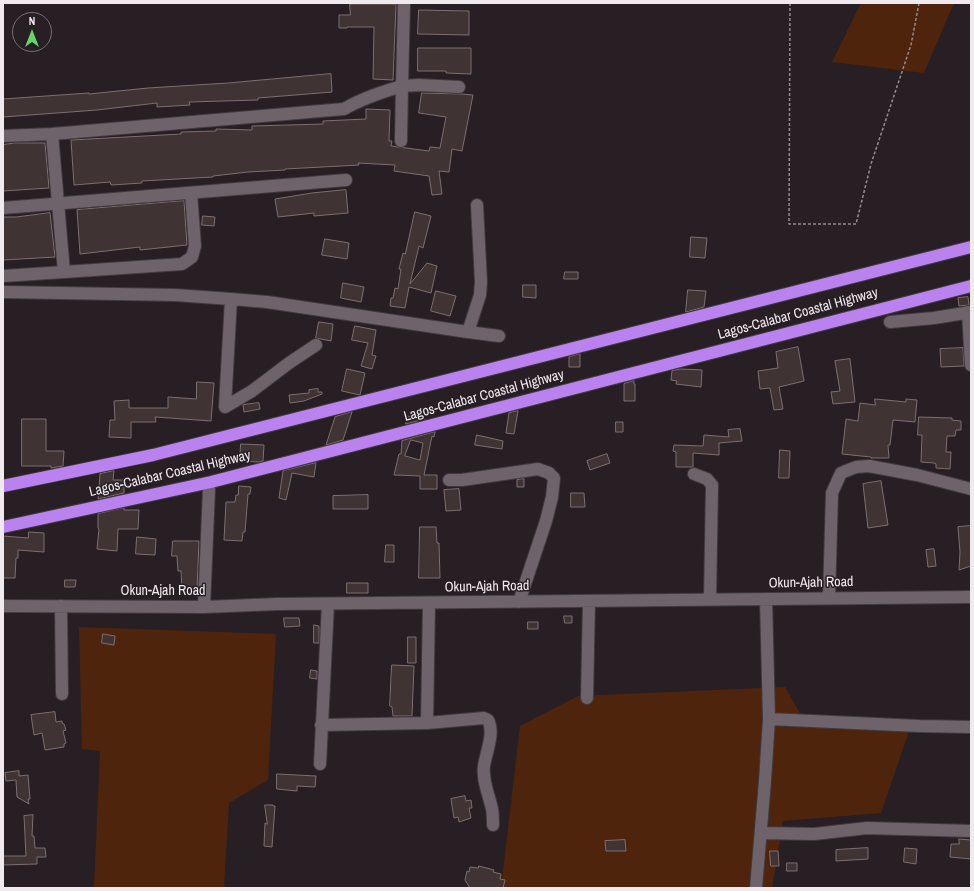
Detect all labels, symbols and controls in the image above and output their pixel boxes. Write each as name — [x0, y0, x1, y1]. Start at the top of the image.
north arrow — [12, 12, 52, 52]
text: N — [29, 14, 35, 28]
street label: Lagos-Calabar Coastal Highway — [716, 285, 880, 343]
street label: Lagos-Calabar Coastal Highway — [402, 367, 566, 425]
street label: Lagos-Calabar Coastal Highway — [88, 447, 252, 501]
street label: Okun-Ajah Road — [768, 574, 854, 592]
street label: Okun-Ajah Road — [444, 578, 530, 596]
street label: Okun-Ajah Road — [121, 583, 205, 599]

